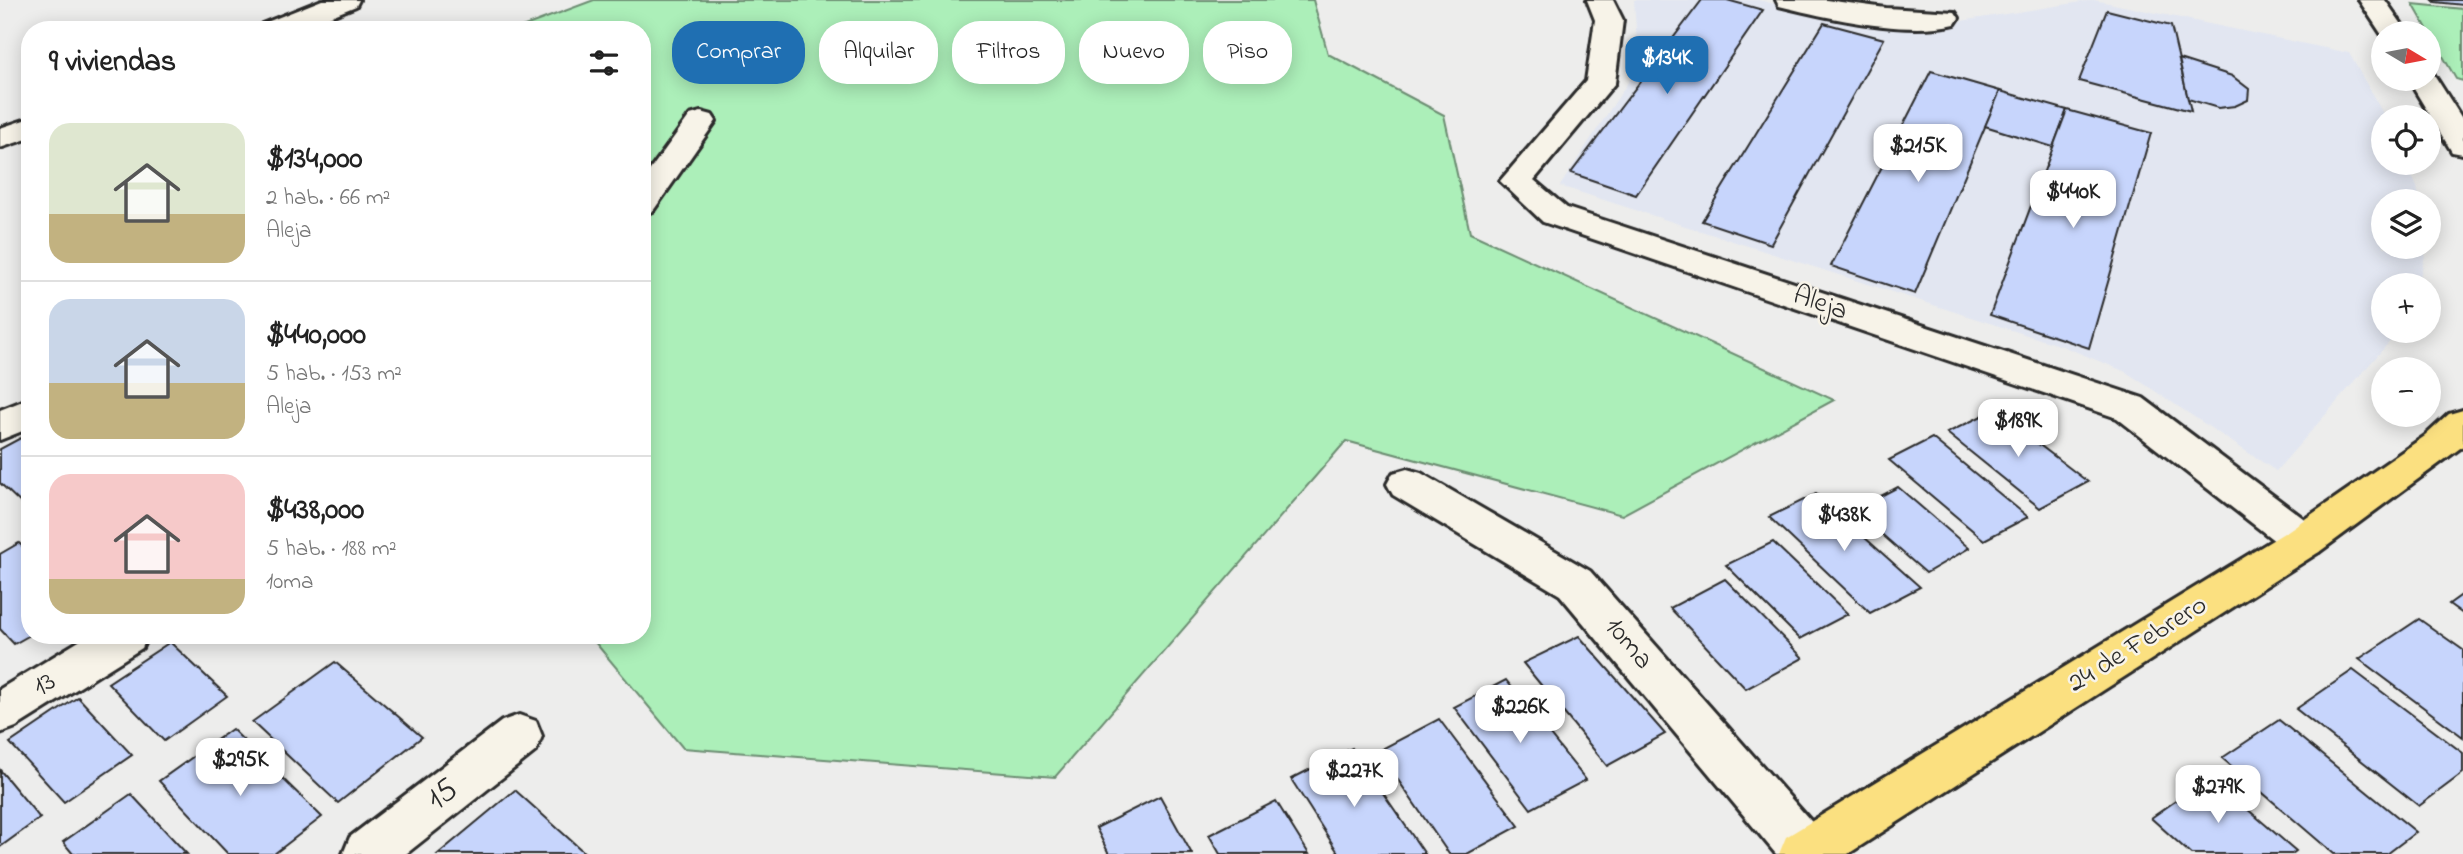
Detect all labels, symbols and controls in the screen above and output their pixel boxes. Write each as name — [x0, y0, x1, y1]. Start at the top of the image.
chip: Comprar — [672, 21, 805, 84]
chip: Alquilar — [819, 21, 938, 84]
chip: Filtros — [952, 21, 1065, 84]
chip: Nuevo — [1079, 21, 1189, 84]
chip: Piso — [1203, 21, 1292, 84]
north arrow — [2371, 21, 2441, 91]
map controls — [2371, 21, 2441, 427]
pin: $134K — [1618, 36, 1716, 96]
text: 9 viviendas — [49, 41, 176, 85]
text: $134K — [1641, 42, 1693, 75]
icon: filters — [585, 44, 623, 82]
button: locate — [2371, 105, 2441, 175]
pin: $215K — [1869, 124, 1967, 184]
text: $215K — [1890, 130, 1946, 163]
text: $134,000 — [266, 138, 362, 182]
icon: home — [105, 151, 189, 235]
pin: $440K — [2024, 170, 2122, 230]
text: $440K — [2046, 176, 2100, 209]
text: 2 hab. · 66 m² — [266, 182, 390, 215]
button: layers — [2371, 189, 2441, 259]
text: Aleja — [266, 215, 311, 248]
button: + — [2371, 273, 2441, 343]
street label: Aleja — [1787, 276, 1853, 332]
text: $440,000 — [266, 314, 366, 358]
icon: home — [105, 327, 189, 411]
button: − — [2371, 357, 2441, 427]
text: 5 hab. · 153 m² — [266, 358, 402, 391]
text: Aleja — [266, 391, 311, 424]
pin: $189K — [1969, 400, 2067, 459]
text: $189K — [1994, 405, 2042, 438]
text: $438,000 — [266, 489, 364, 533]
pin: $438K — [1795, 494, 1893, 553]
text: $438K — [1818, 499, 1870, 532]
icon: home — [105, 502, 189, 586]
text: 5 hab. · 188 m² — [266, 533, 396, 566]
text: 10ma — [266, 566, 314, 599]
street label: 24 de Febrero — [2060, 586, 2216, 704]
street label: 10ma — [1594, 609, 1662, 679]
street label: 13 — [25, 662, 65, 708]
pin: $226K — [1471, 686, 1569, 745]
text: $226K — [1491, 691, 1549, 724]
pin: $295K — [191, 738, 289, 798]
text: $295K — [212, 744, 268, 777]
pin: $227K — [1305, 750, 1403, 809]
text: $227K — [1325, 755, 1383, 788]
pin: $279K — [2169, 766, 2267, 825]
street label: 15 — [417, 767, 469, 823]
text: $279K — [2192, 771, 2244, 804]

